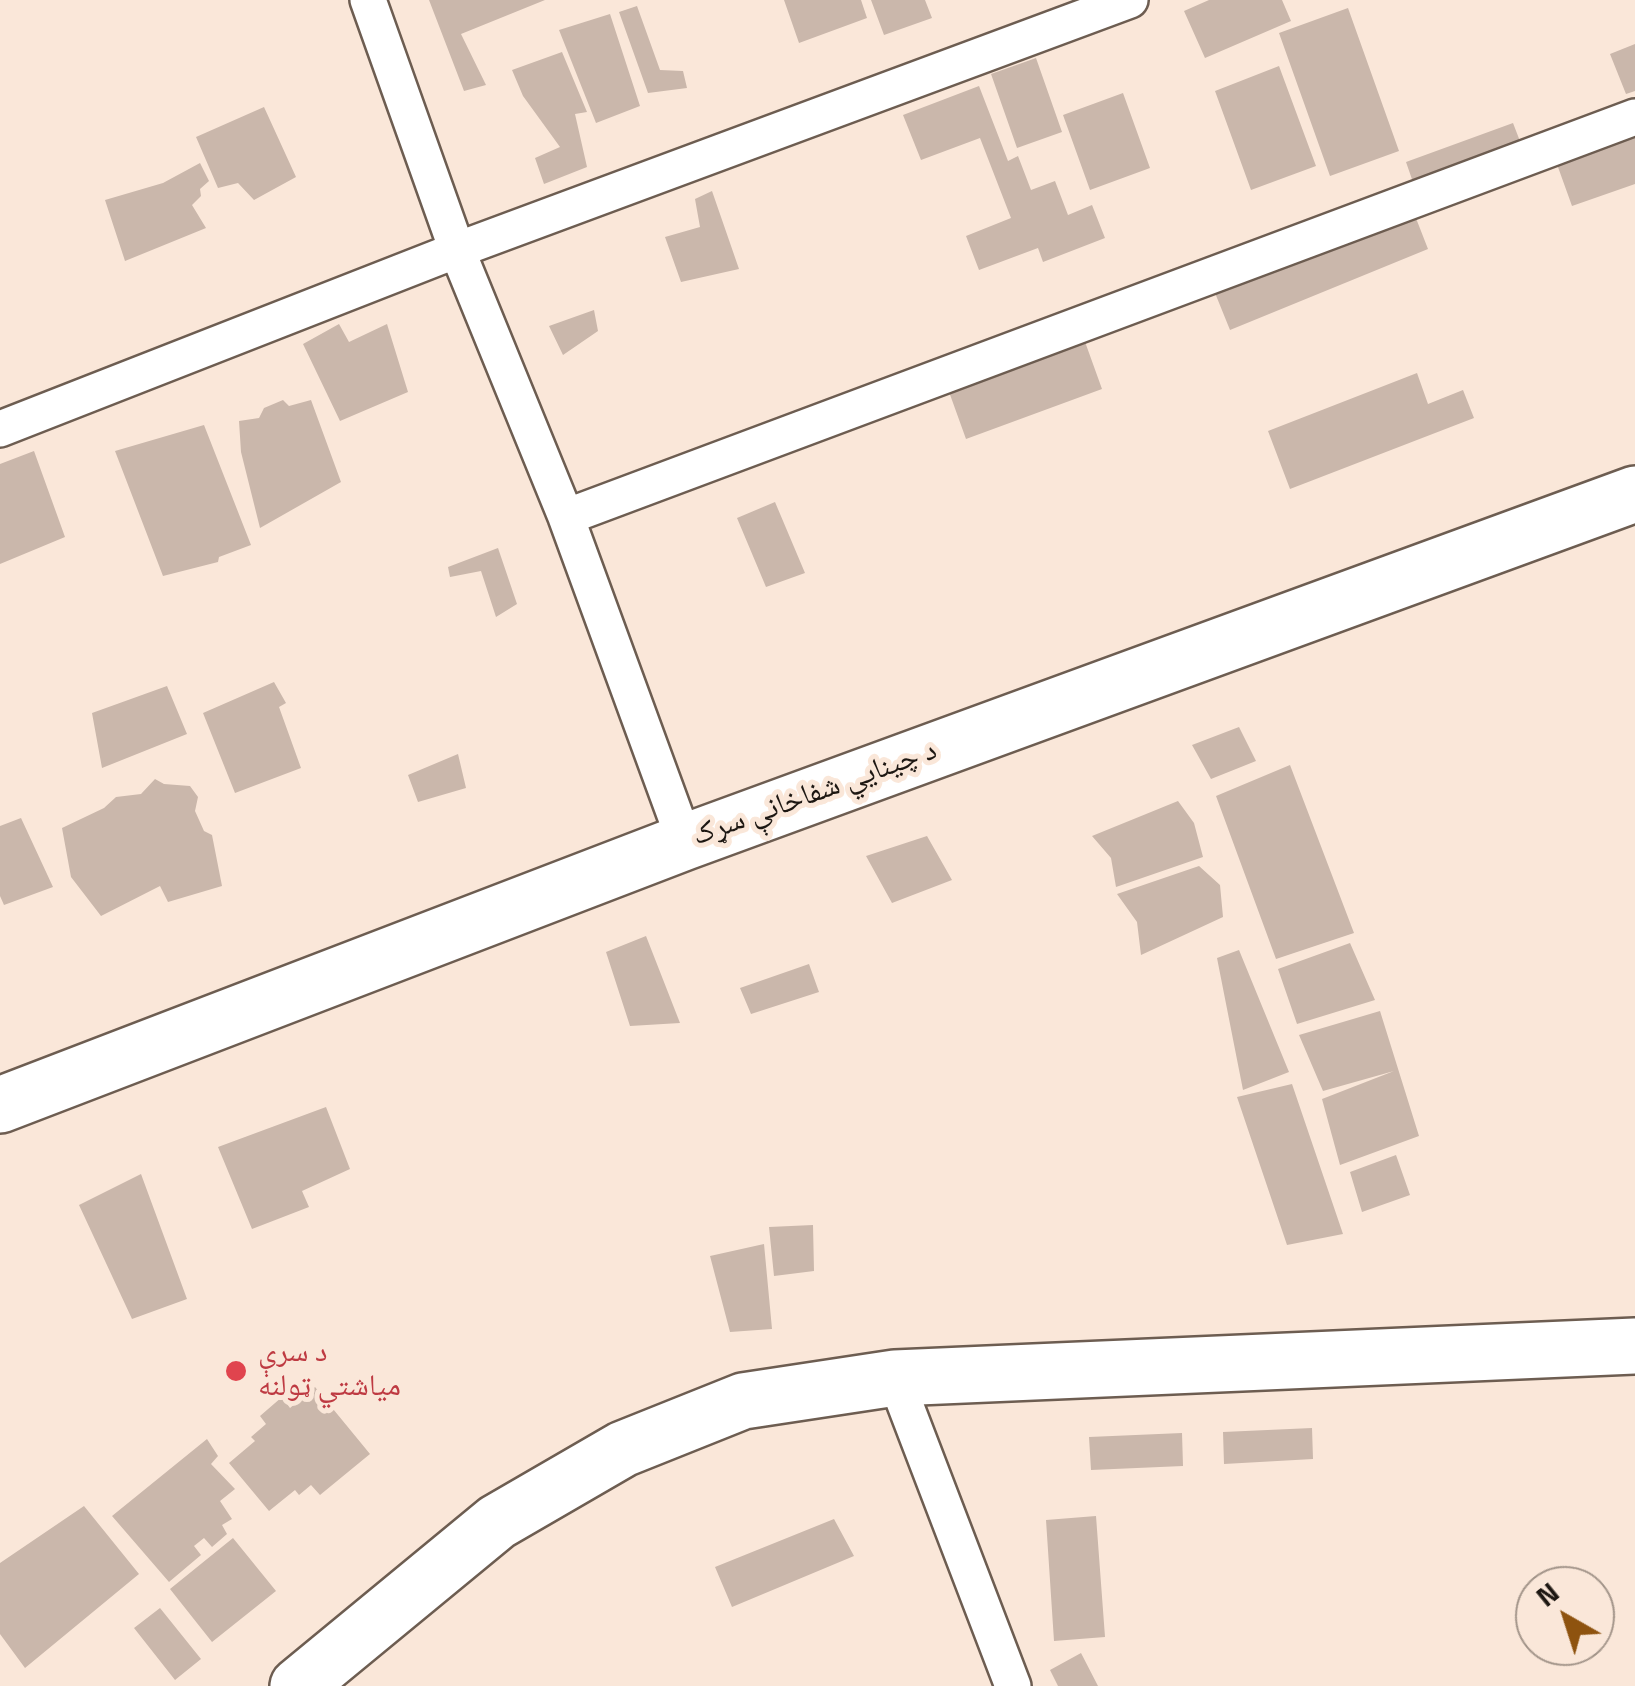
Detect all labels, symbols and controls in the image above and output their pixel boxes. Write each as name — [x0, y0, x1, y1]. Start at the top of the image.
street label: د چينايي شفاخانې سړک — [688, 733, 942, 855]
place label: د سرې مياشتي ټولنه — [258, 1336, 401, 1406]
marker: د سرې مياشتي ټولنه — [223, 1358, 249, 1384]
north arrow — [1515, 1566, 1615, 1666]
text: N — [1526, 1571, 1568, 1617]

